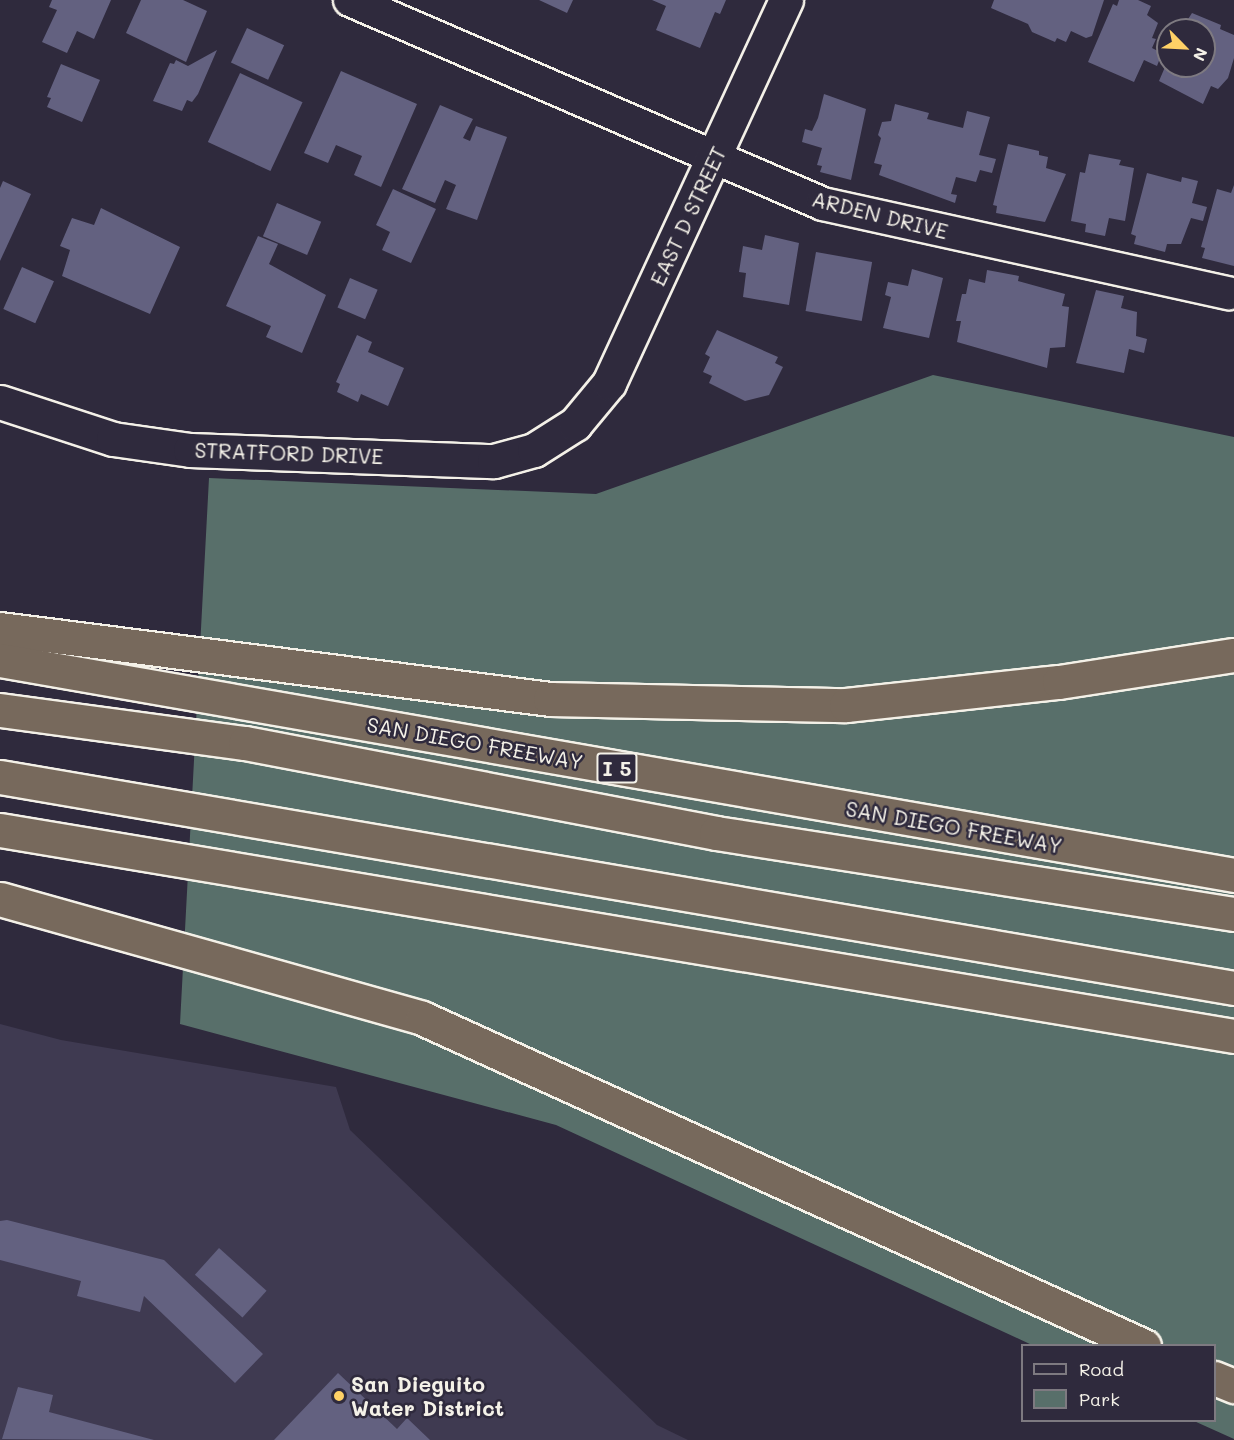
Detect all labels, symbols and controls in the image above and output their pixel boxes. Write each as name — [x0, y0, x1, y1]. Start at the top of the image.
north arrow — [1156, 18, 1216, 78]
text: N — [1189, 45, 1213, 65]
street label: EAST D STREET — [645, 142, 731, 290]
street label: ARDEN DRIVE — [809, 186, 951, 244]
street label: STRATFORD DRIVE — [194, 437, 384, 469]
street label: SAN DIEGO FREEWAY — [365, 712, 585, 774]
road number: I 5 — [596, 751, 638, 785]
street label: SAN DIEGO FREEWAY — [844, 796, 1064, 858]
legend — [1021, 1344, 1216, 1422]
text: Road — [1079, 1357, 1124, 1381]
place label: San Dieguito Water District — [351, 1371, 504, 1421]
text: Park — [1079, 1387, 1120, 1411]
marker: San Dieguito Water District — [332, 1389, 346, 1403]

